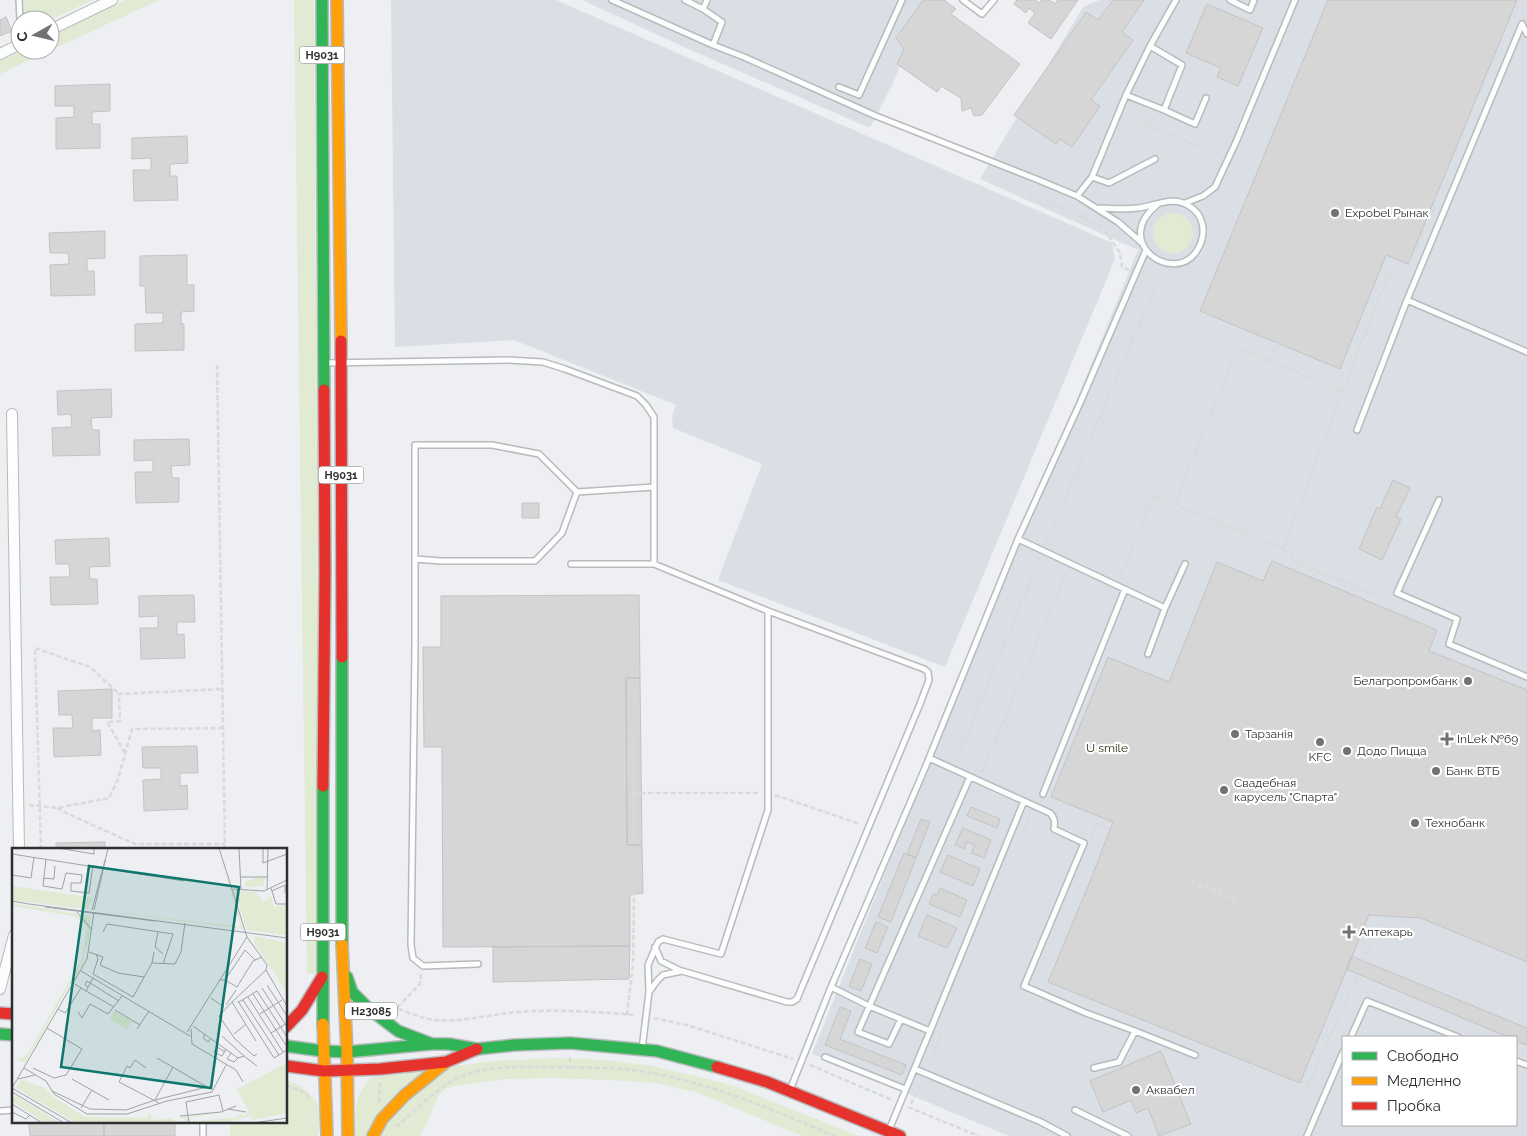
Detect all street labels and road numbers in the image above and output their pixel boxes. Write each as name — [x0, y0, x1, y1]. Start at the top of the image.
road number: Н9031 — [300, 46, 344, 64]
road number: Н9031 — [318, 466, 364, 484]
road number: Н9031 — [300, 924, 346, 940]
road number: Н23085 — [345, 1002, 397, 1019]

